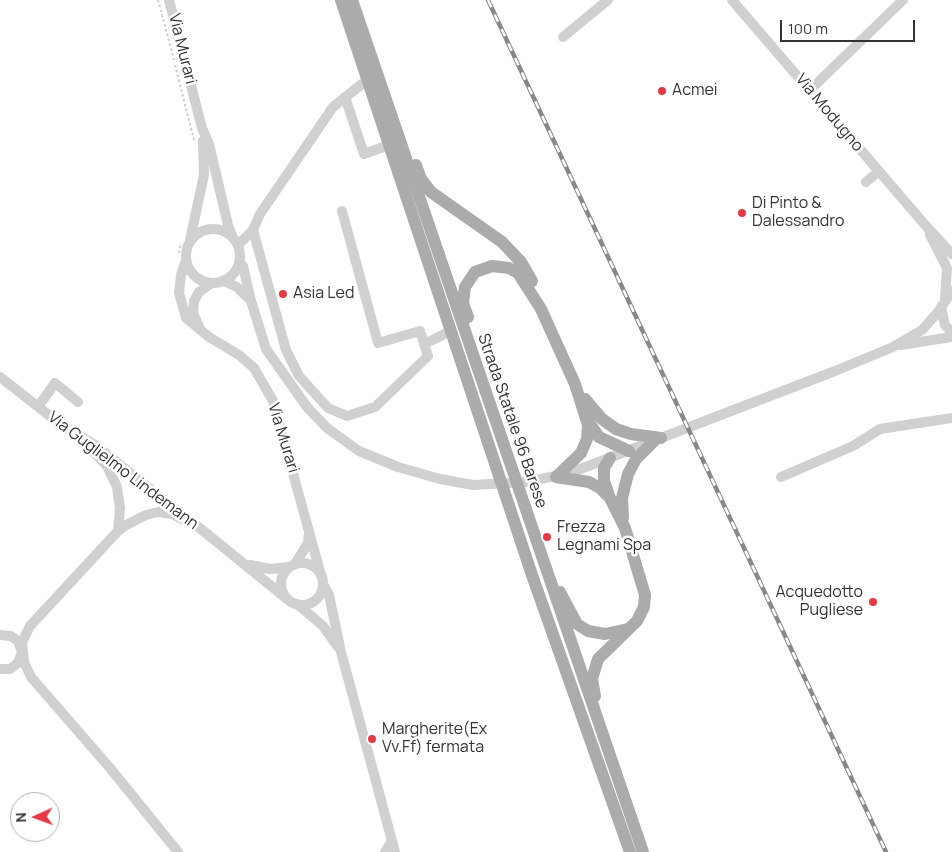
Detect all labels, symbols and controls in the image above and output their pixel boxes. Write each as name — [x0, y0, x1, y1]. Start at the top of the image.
scale bar — [782, 10, 917, 42]
street label: Via Murari — [164, 12, 200, 86]
text: 100 m — [788, 18, 828, 39]
street label: Via Modugno — [791, 70, 867, 156]
place label: Acmei — [672, 81, 718, 101]
marker: Acmei — [656, 85, 668, 97]
place label: Di Pinto & Dalessandro — [752, 194, 844, 232]
marker: Di Pinto & Dalessandro — [736, 207, 748, 219]
place label: Asia Led — [293, 284, 354, 304]
marker: Asia Led — [277, 288, 289, 300]
street label: Strada Statale 96 Barese — [473, 331, 551, 511]
street label: Via Murari — [263, 401, 303, 475]
street label: Via Guglielmo Lindemann — [44, 408, 202, 534]
place label: Frezza Legnami Spa — [557, 518, 651, 556]
marker: Frezza Legnami Spa — [541, 531, 553, 543]
place label: Acquedotto Pugliese — [775, 583, 863, 621]
marker: Acquedotto Pugliese — [867, 596, 879, 608]
place label: Margherite(Ex Vv.Ff) fermata — [382, 720, 487, 758]
marker: Margherite(Ex Vv.Ff) fermata — [366, 733, 378, 745]
north arrow — [10, 792, 60, 842]
text: N — [11, 812, 30, 823]

